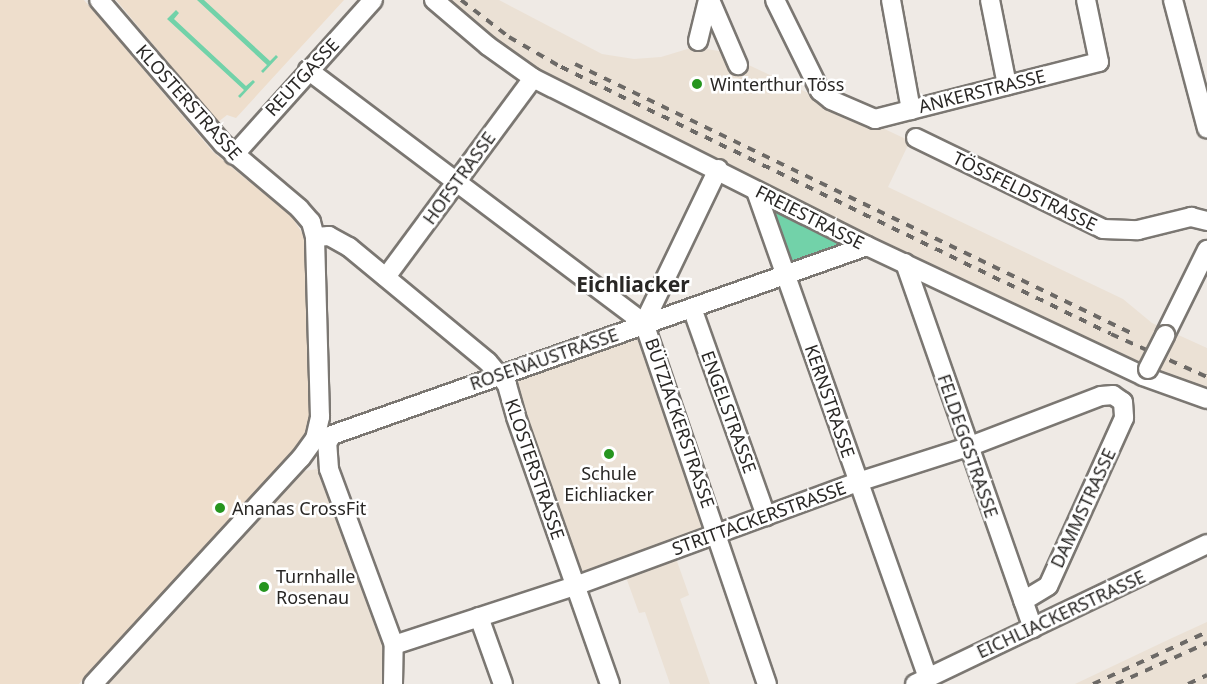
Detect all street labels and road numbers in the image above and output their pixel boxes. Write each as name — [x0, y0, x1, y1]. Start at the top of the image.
street label: REUTGASSE — [261, 34, 343, 120]
street label: KLOSTERSTRASSE — [132, 40, 246, 164]
street label: ANKERSTRASSE — [916, 65, 1048, 117]
street label: HOFSTRASSE — [418, 128, 500, 228]
street label: TÖSSFELDSTRASSE — [949, 147, 1101, 235]
street label: FREIESTRASSE — [752, 180, 868, 254]
street label: ROSENAUSTRASSE — [467, 323, 621, 395]
street label: BÜTZIACKERSTRASSE — [641, 335, 719, 511]
street label: KERNSTRASSE — [801, 342, 859, 460]
street label: ENGELSTRASSE — [697, 348, 761, 476]
street label: FELDEGGSTRASSE — [933, 371, 1003, 521]
street label: KLOSTERSTRASSE — [501, 396, 569, 542]
street label: DAMMSTRASSE — [1046, 445, 1120, 571]
street label: STRITTACKERSTRASSE — [669, 476, 849, 560]
street label: EICHLIACKERSTRASSE — [973, 565, 1149, 663]

